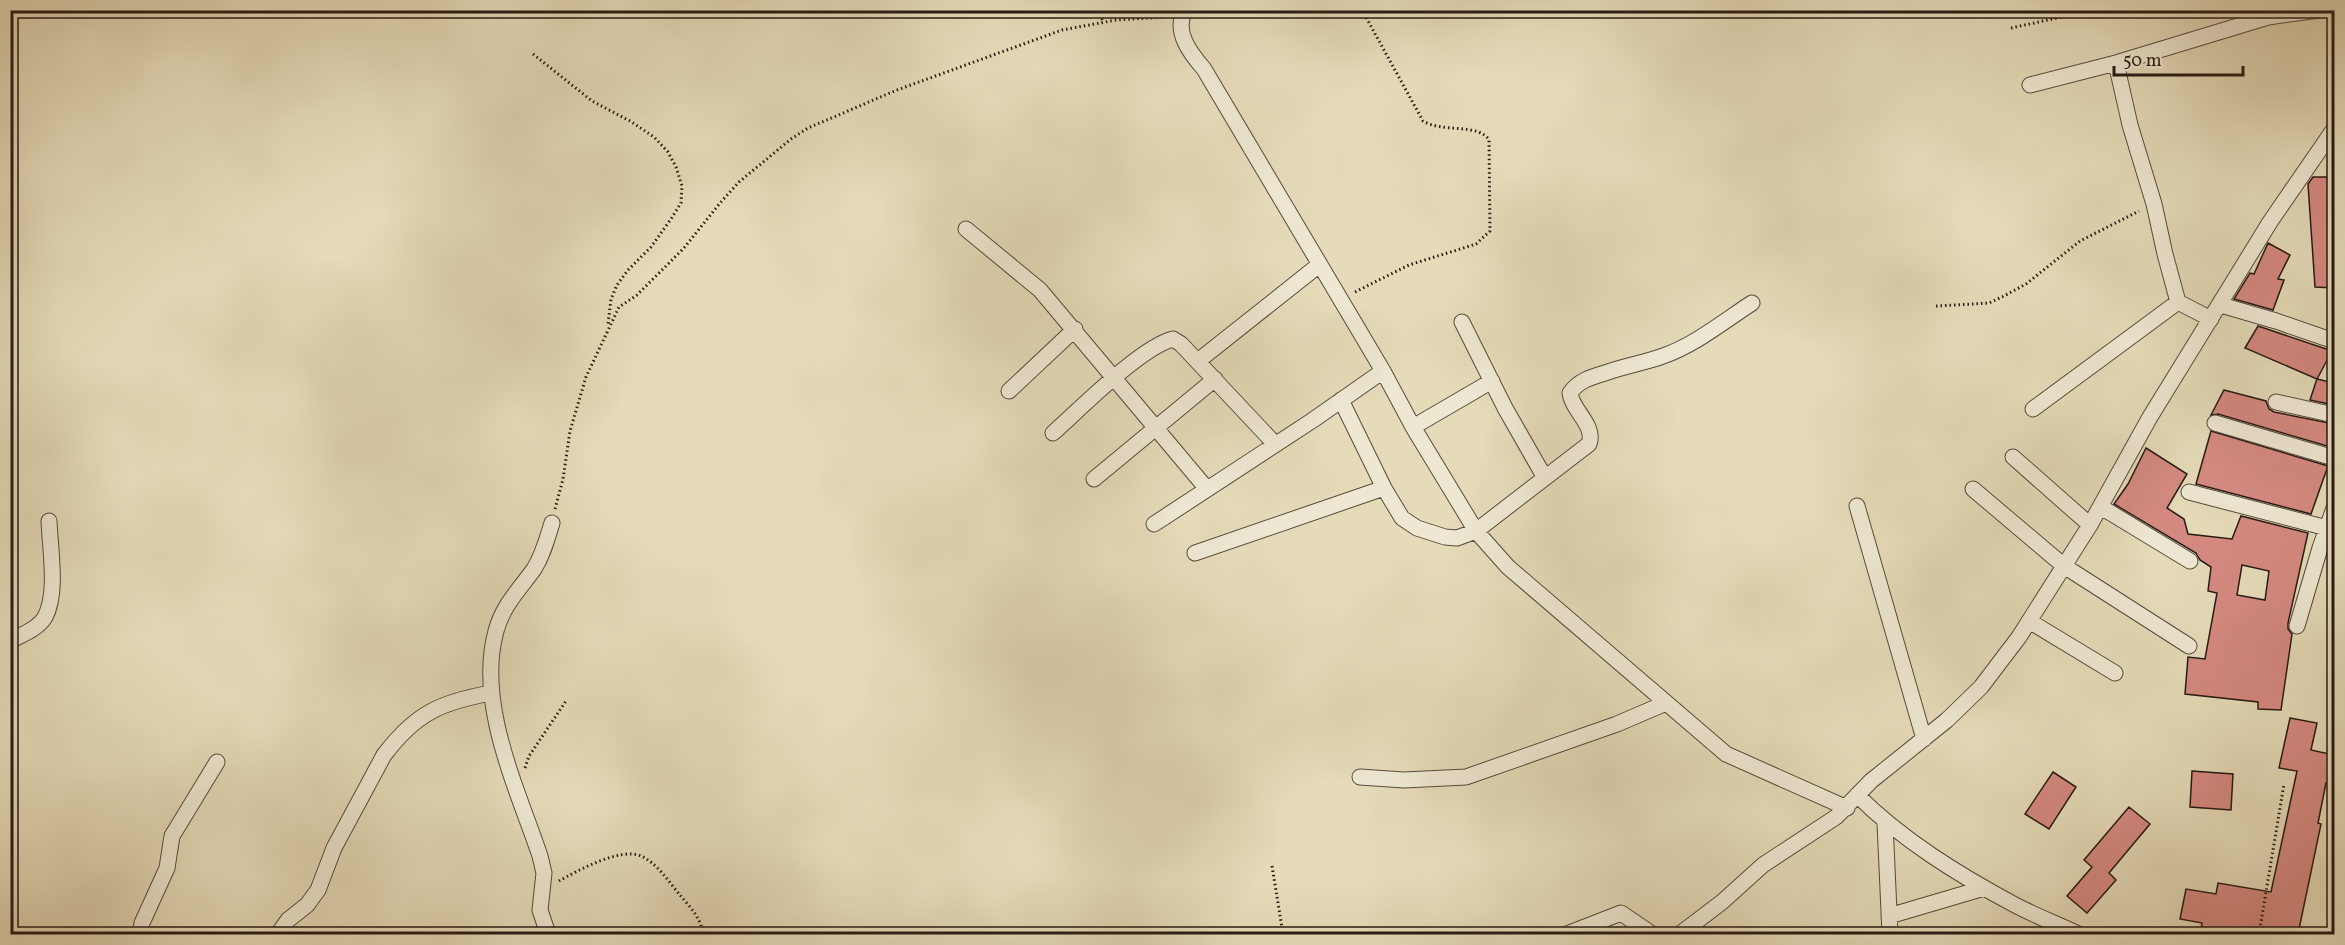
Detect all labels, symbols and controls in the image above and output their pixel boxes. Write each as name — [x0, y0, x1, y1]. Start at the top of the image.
scale bar — [2114, 39, 2243, 77]
text: 50 m — [2123, 49, 2162, 74]

